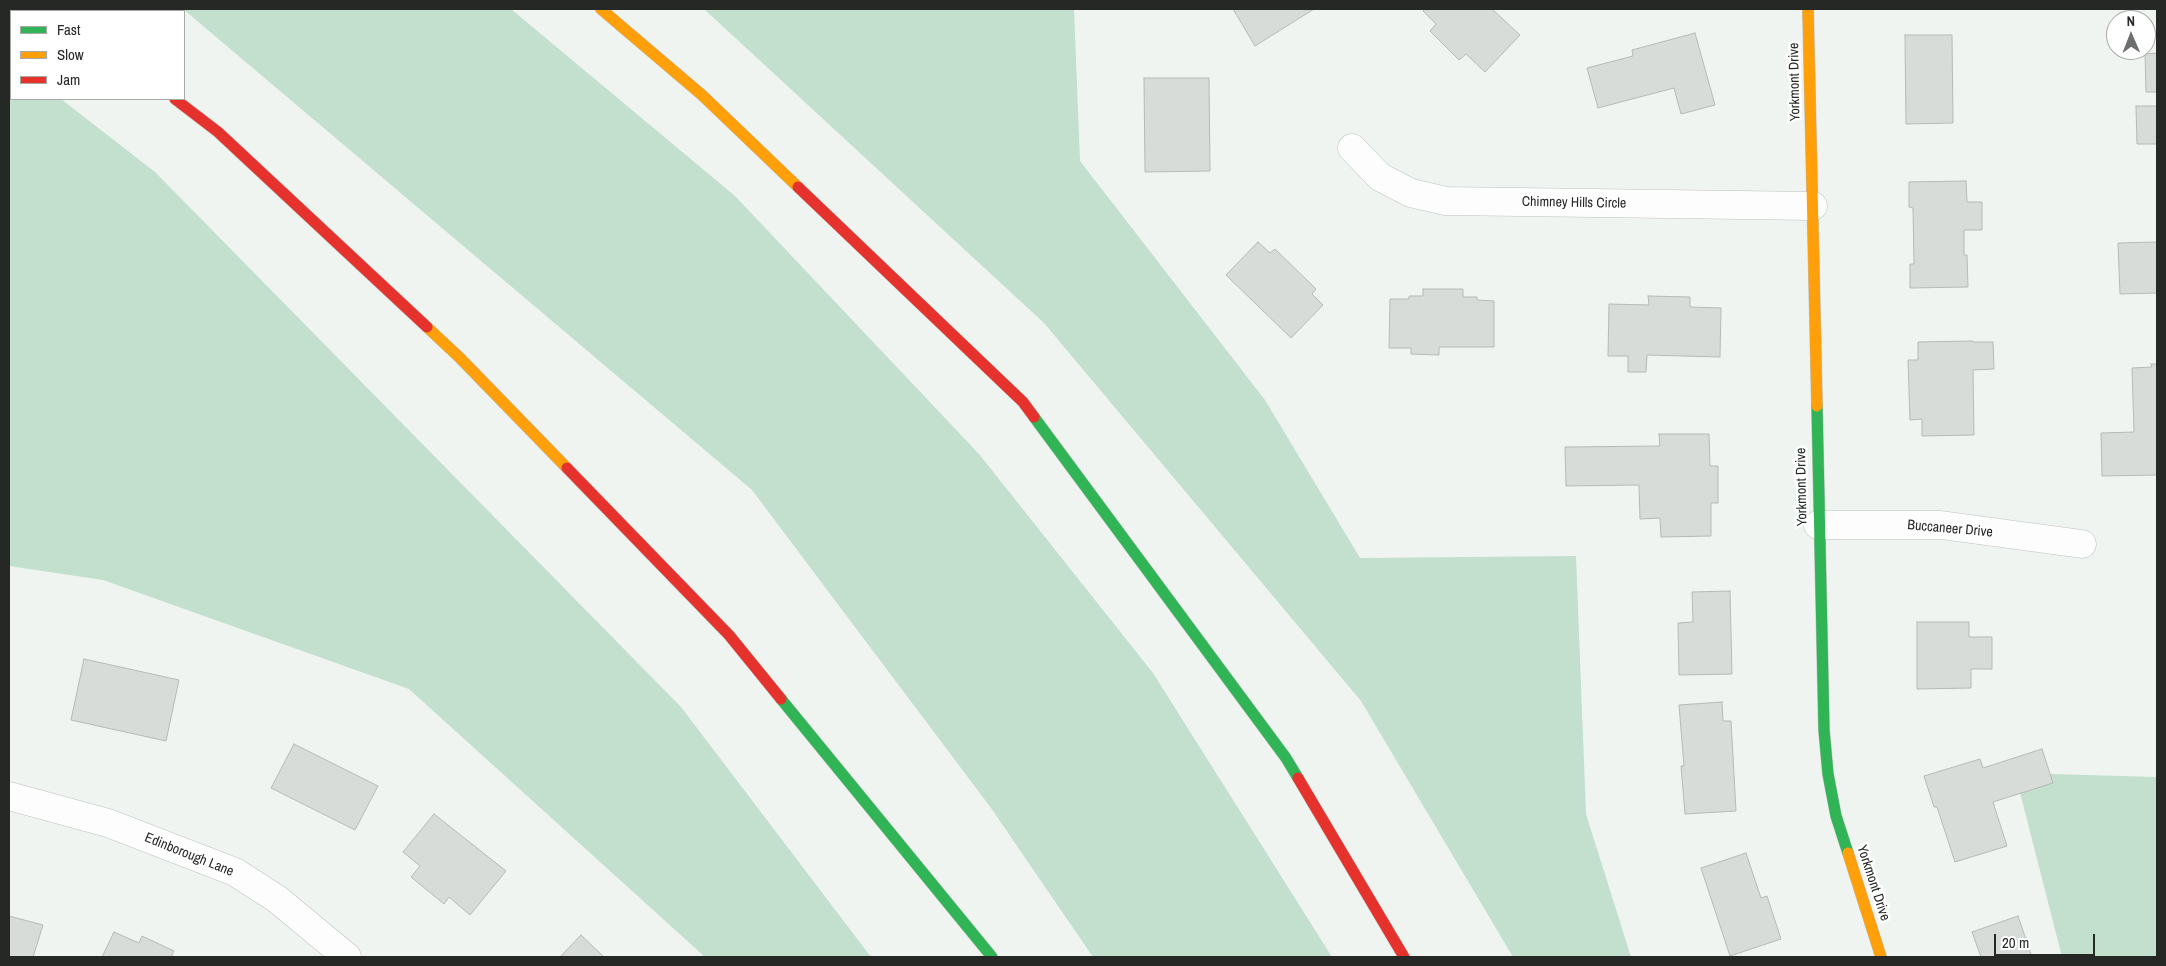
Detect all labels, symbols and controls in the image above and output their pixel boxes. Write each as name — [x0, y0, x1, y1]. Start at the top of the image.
legend — [10, 10, 185, 100]
north arrow — [2106, 10, 2156, 60]
text: N — [2126, 12, 2135, 30]
text: Fast — [57, 19, 80, 40]
street label: Yorkmont Drive — [1786, 42, 1804, 122]
text: Slow — [57, 44, 84, 65]
text: Jam — [57, 69, 80, 90]
street label: Chimney Hills Circle — [1522, 194, 1626, 212]
street label: Yorkmont Drive — [1793, 447, 1811, 527]
street label: Buccaneer Drive — [1907, 517, 1993, 541]
street label: Edinborough Lane — [142, 830, 236, 880]
street label: Yorkmont Drive — [1853, 843, 1893, 923]
scale bar — [1996, 924, 2097, 956]
text: 20 m — [2002, 932, 2029, 953]

